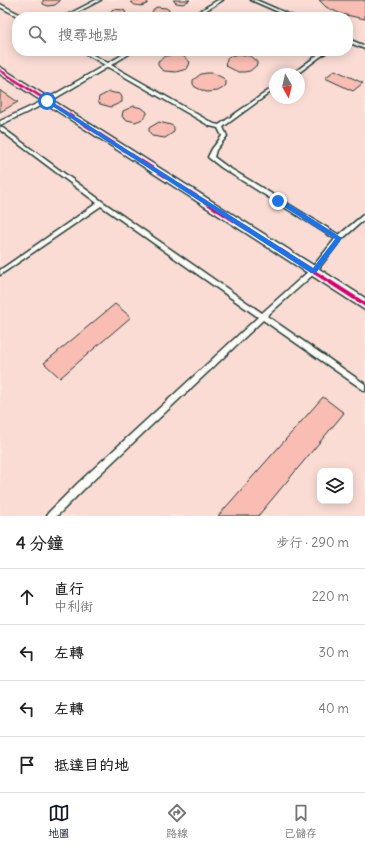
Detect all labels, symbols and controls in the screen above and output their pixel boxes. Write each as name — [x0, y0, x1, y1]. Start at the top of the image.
search box — [12, 12, 353, 56]
icon: search — [26, 23, 48, 45]
text: 搜尋地點 — [58, 25, 118, 44]
north arrow — [269, 68, 305, 104]
route start — [38, 92, 56, 110]
route end — [269, 192, 287, 210]
map controls — [317, 468, 353, 504]
button: layers — [317, 468, 353, 504]
text: 4 分鐘 — [16, 532, 64, 554]
text: 步行 · 290 m — [276, 534, 349, 551]
text: 直行 — [54, 579, 84, 598]
icon: ahead — [16, 586, 38, 608]
text: 220 m — [312, 588, 349, 605]
text: 中利街 — [54, 598, 93, 615]
icon: left — [16, 642, 38, 664]
text: 左轉 — [54, 643, 84, 662]
text: 30 m — [319, 644, 349, 661]
icon: left — [16, 698, 38, 720]
text: 左轉 — [54, 699, 84, 718]
text: 40 m — [318, 700, 349, 717]
icon: arrive — [16, 754, 38, 776]
text: 抵達目的地 — [54, 755, 129, 774]
tab: 地圖 — [48, 802, 70, 840]
tab: 路線 — [166, 802, 188, 840]
tab: 已儲存 — [284, 802, 317, 840]

